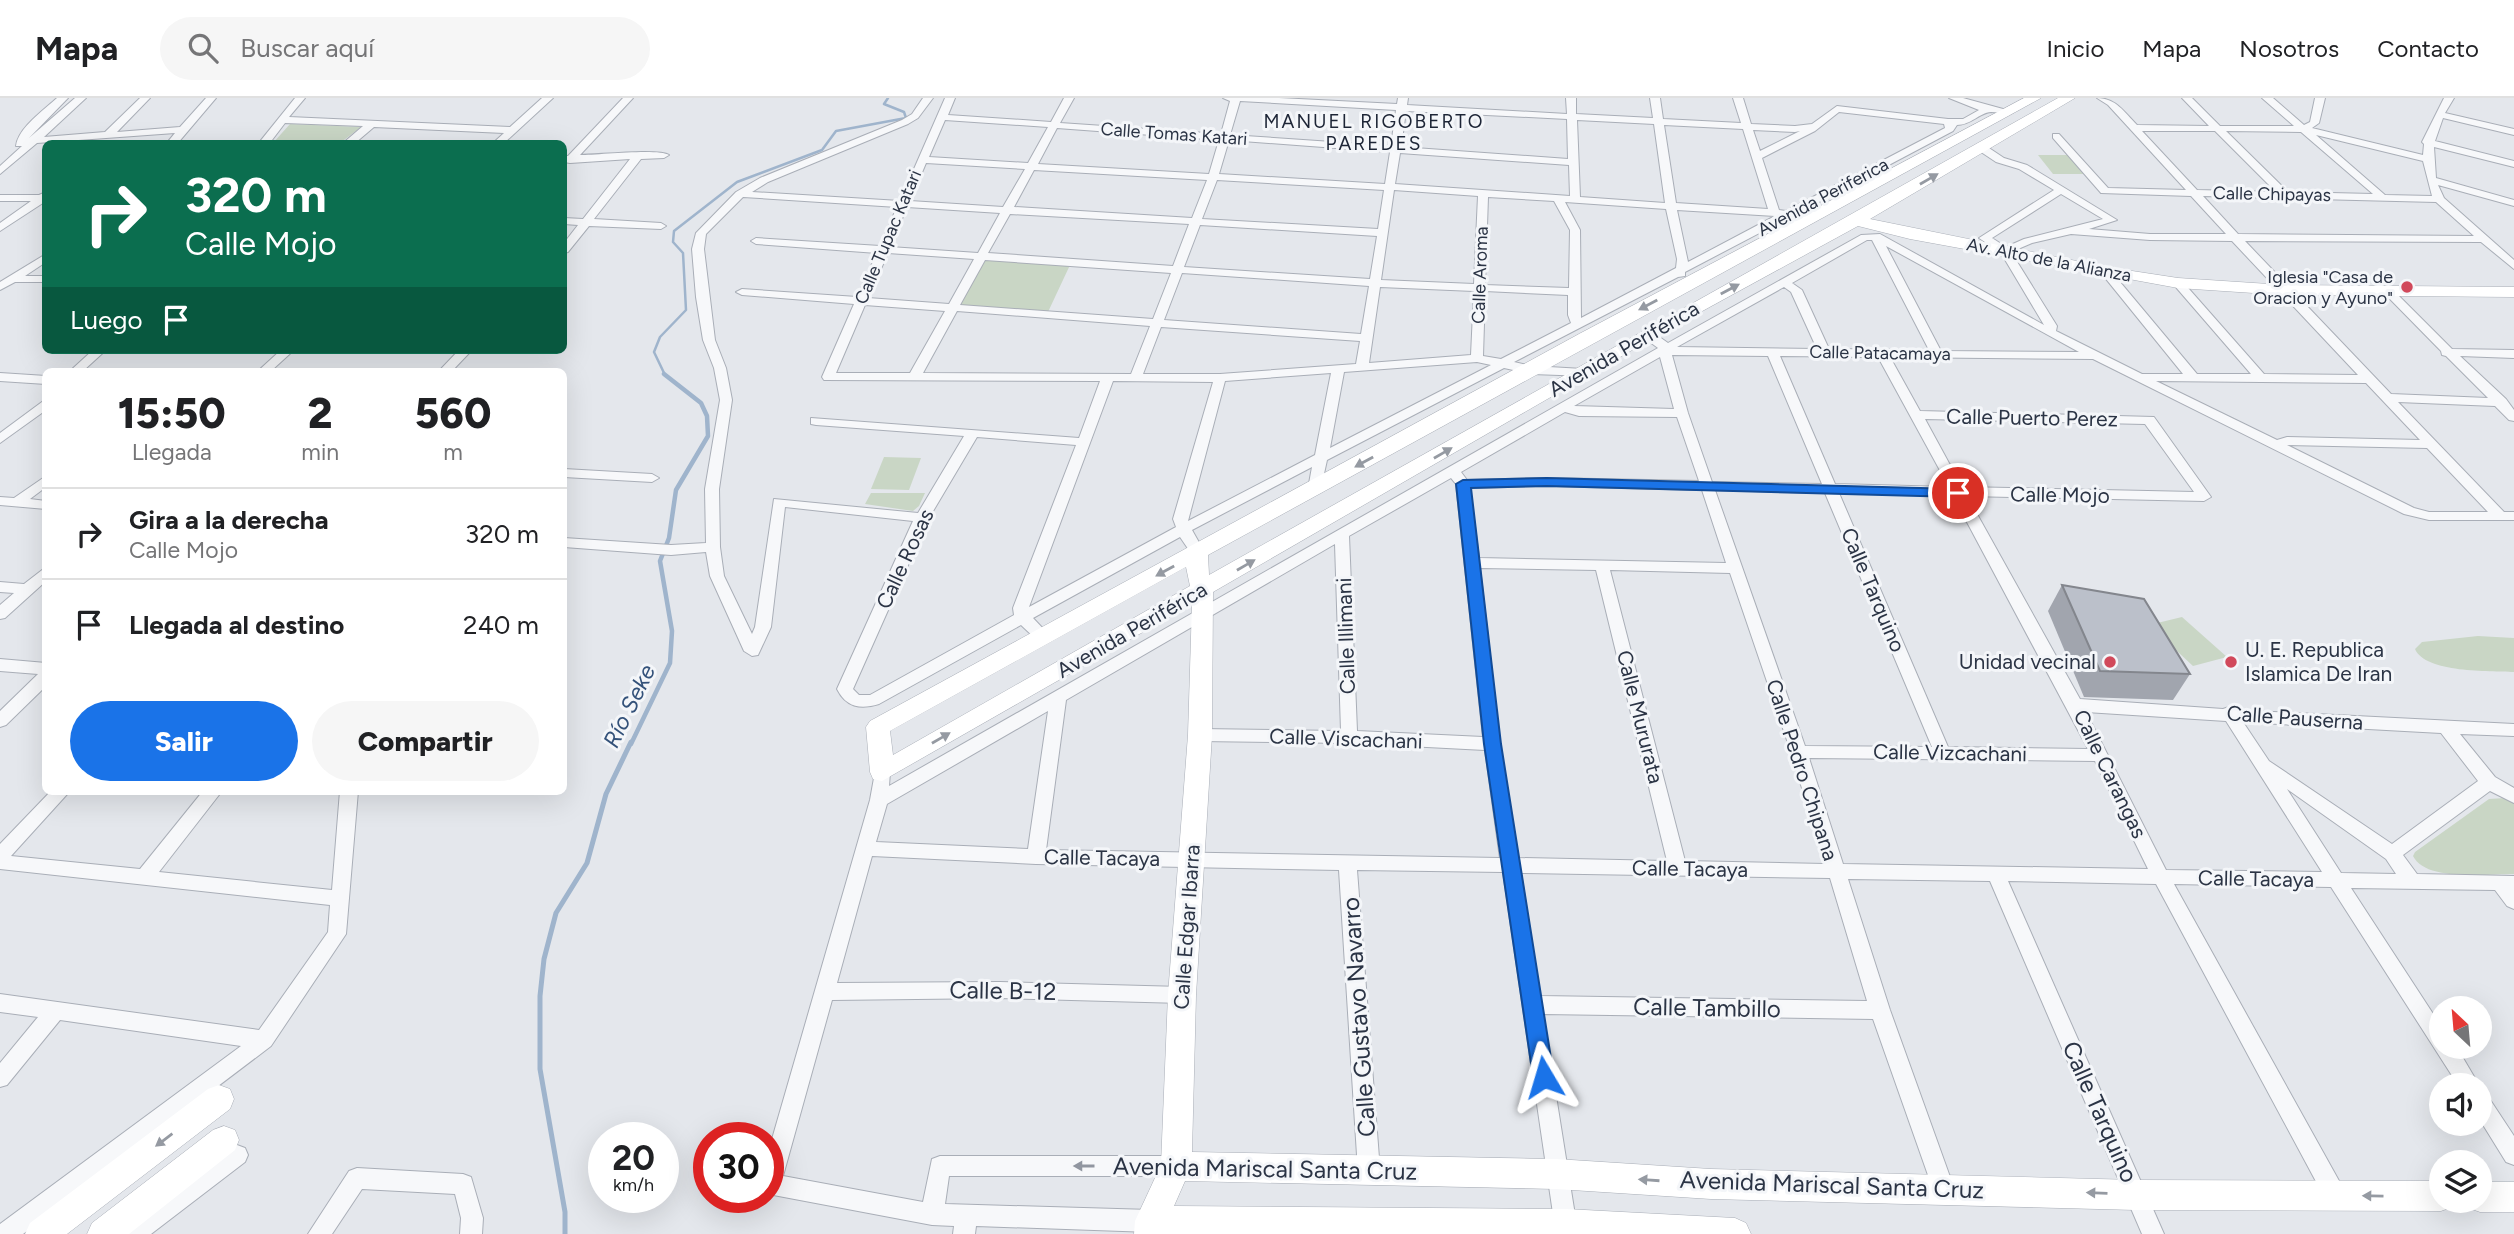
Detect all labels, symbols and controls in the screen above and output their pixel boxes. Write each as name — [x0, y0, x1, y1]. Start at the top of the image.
search box — [160, 17, 650, 80]
text: Mapa — [35, 29, 118, 68]
icon: search — [184, 29, 222, 67]
text: Buscar aquí — [240, 32, 374, 64]
text: Inicio — [2046, 34, 2104, 63]
text: Mapa — [2142, 34, 2201, 63]
text: Nosotros — [2239, 34, 2339, 63]
text: Contacto — [2377, 34, 2479, 63]
district label: MANUEL RIGOBERTO PAREDES — [1263, 110, 1485, 155]
street label: Calle Tomas Katari — [1100, 118, 1248, 150]
street label: Avenida Periferica — [1754, 153, 1892, 241]
text: 320 m — [185, 165, 327, 224]
street label: Calle Tupac Katari — [850, 167, 926, 307]
icon: right — [70, 168, 161, 259]
one-way arrow — [1919, 173, 1939, 185]
street label: Calle Chipayas — [2213, 182, 2331, 206]
text: Calle Mojo — [185, 225, 337, 263]
street label: Calle Aroma — [1467, 226, 1493, 324]
street label: Av. Alto de la Alianza — [1965, 233, 2133, 287]
place label: Iglesia "Casa de Oracion y Ayuno" — [2253, 266, 2393, 309]
marker: Iglesia "Casa de Oracion y Ayuno" — [2399, 279, 2415, 295]
one-way arrow — [1720, 283, 1740, 295]
street label: Avenida Periférica — [1544, 295, 1703, 402]
one-way arrow — [1638, 300, 1658, 311]
icon: arrive — [157, 301, 195, 339]
text: Luego — [70, 304, 143, 336]
street label: Calle Patacamaya — [1809, 341, 1951, 365]
text: 15:50 — [118, 388, 226, 439]
text: 2 — [308, 388, 333, 439]
text: 560 — [415, 388, 491, 439]
street label: Calle Puerto Perez — [1946, 404, 2118, 431]
text: Llegada — [132, 438, 212, 466]
text: min — [301, 438, 339, 466]
text: m — [443, 438, 463, 466]
one-way arrow — [1434, 447, 1453, 459]
one-way arrow — [1354, 455, 1374, 467]
pin — [1928, 463, 1988, 523]
icon: arrive — [1939, 474, 1977, 512]
street label: Calle Mojo — [2010, 481, 2110, 508]
text: Gira a la derecha — [129, 504, 329, 536]
street label: Calle Rosas — [871, 505, 939, 613]
icon: right — [70, 515, 108, 553]
text: 320 m — [465, 518, 539, 550]
street label: Calle Tarquino — [1836, 524, 1911, 656]
text: Calle Mojo — [129, 536, 238, 564]
one-way arrow — [1236, 559, 1255, 571]
one-way arrow — [1155, 565, 1175, 577]
street label: Avenida Periférica — [1052, 576, 1211, 683]
street label: Calle Illimani — [1331, 577, 1360, 695]
icon: arrive — [70, 606, 108, 644]
text: Llegada al destino — [129, 609, 344, 641]
text: 240 m — [463, 609, 539, 641]
place label: U. E. Republica Islamica De Iran — [2245, 637, 2392, 686]
street label: Calle Mururata — [1612, 648, 1669, 786]
place label: Unidad vecinal — [1959, 649, 2096, 674]
marker: Unidad vecinal — [2102, 654, 2118, 670]
marker: U. E. Republica Islamica De Iran — [2223, 654, 2239, 670]
water label: Río Seke — [597, 659, 661, 752]
street label: Calle Pedro Chipana — [1761, 676, 1844, 864]
street label: Calle Pauserna — [2226, 700, 2364, 735]
button: Salir — [70, 701, 298, 781]
button: Compartir — [312, 701, 539, 781]
street label: Calle Carangas — [2069, 705, 2152, 842]
street label: Calle Viscachani — [1269, 723, 1423, 754]
one-way arrow — [932, 732, 951, 744]
street label: Calle Vizcachani — [1873, 739, 2027, 766]
street label: Calle Tacaya — [1044, 844, 1160, 871]
street label: Calle Edgar Ibarra — [1168, 844, 1205, 1010]
street label: Calle Tacaya — [1632, 855, 1748, 882]
street label: Calle Tacaya — [2198, 865, 2314, 892]
street label: Calle Gustavo Navarro — [1336, 896, 1381, 1138]
street label: Calle B-12 — [949, 975, 1057, 1006]
street label: Calle Tambillo — [1633, 992, 1781, 1023]
north arrow — [2429, 996, 2492, 1059]
map controls — [2429, 996, 2492, 1213]
street label: Calle Tarquino — [2056, 1037, 2144, 1187]
position arrow — [1507, 1040, 1581, 1114]
button: sound — [2429, 1073, 2492, 1136]
speed limit sign: 30 — [693, 1122, 784, 1213]
one-way arrow — [155, 1133, 174, 1147]
text: 20 — [612, 1137, 655, 1179]
button: layers — [2429, 1150, 2492, 1213]
street label: Avenida Mariscal Santa Cruz — [1113, 1151, 1417, 1186]
one-way arrow — [1072, 1160, 1094, 1172]
street label: Avenida Mariscal Santa Cruz — [1679, 1165, 1985, 1204]
text: km/h — [613, 1174, 654, 1196]
one-way arrow — [1638, 1174, 1660, 1185]
one-way arrow — [2085, 1188, 2107, 1199]
one-way arrow — [2362, 1190, 2384, 1202]

